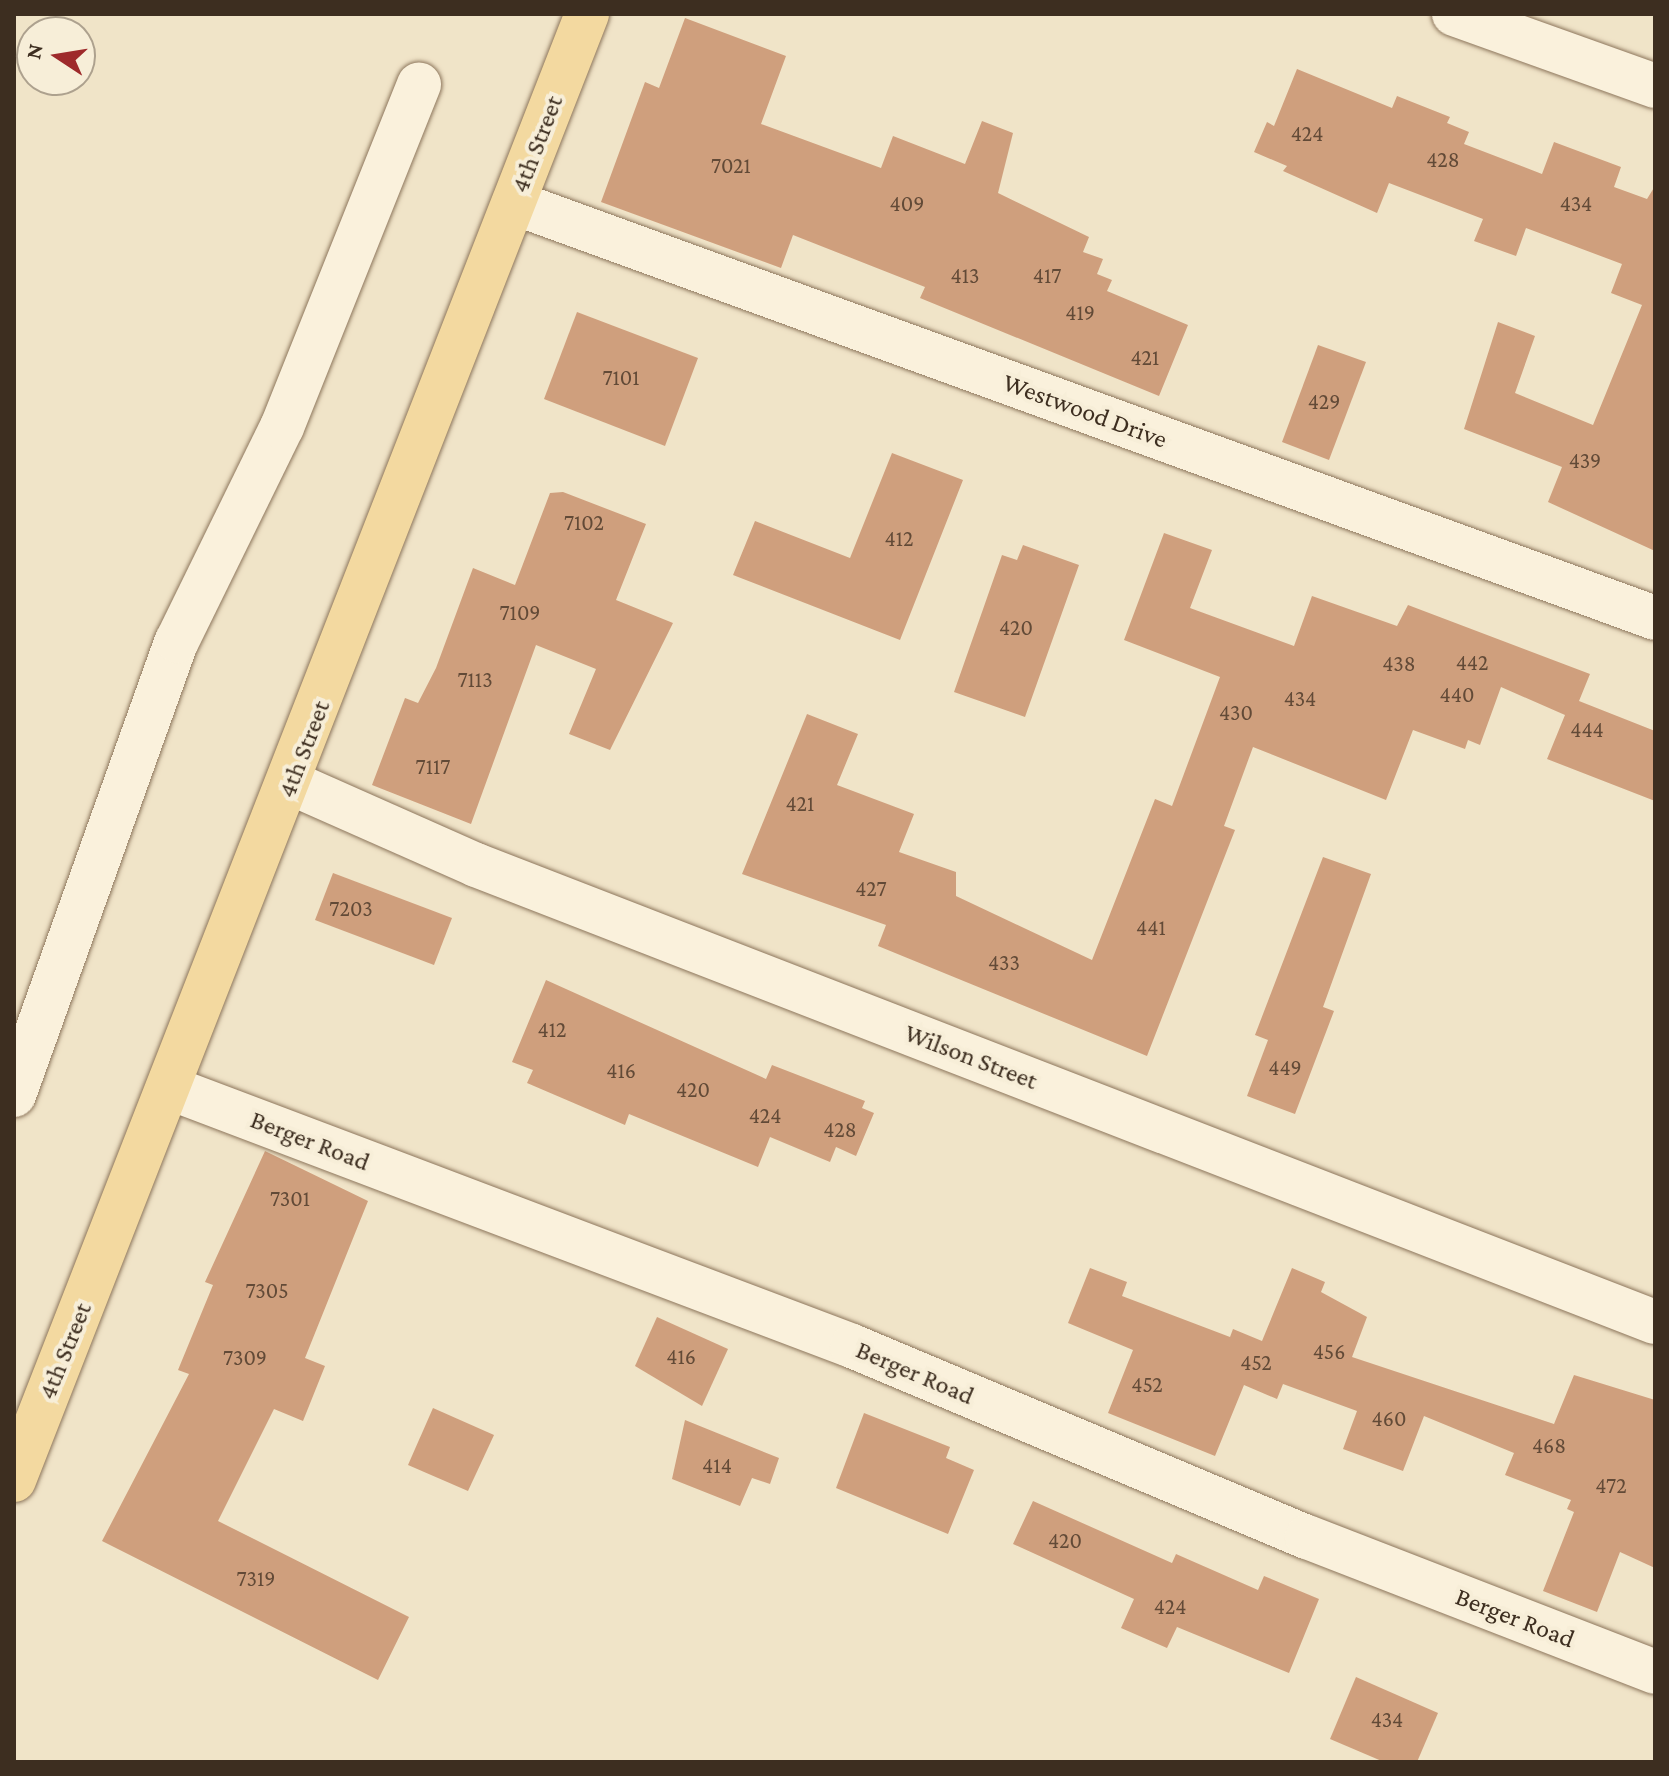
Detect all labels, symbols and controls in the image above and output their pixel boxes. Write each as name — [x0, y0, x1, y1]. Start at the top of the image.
north arrow — [16, 16, 96, 96]
text: N — [20, 41, 48, 61]
street label: 4th Street — [504, 91, 570, 197]
house number: 424 — [1291, 121, 1323, 147]
house number: 428 — [1426, 147, 1460, 173]
house number: 7021 — [711, 153, 751, 179]
house number: 409 — [890, 191, 924, 217]
house number: 434 — [1560, 191, 1592, 217]
house number: 413 — [951, 263, 979, 289]
house number: 417 — [1033, 263, 1061, 289]
house number: 419 — [1065, 300, 1095, 326]
house number: 421 — [1131, 345, 1159, 371]
house number: 7101 — [602, 365, 640, 391]
street label: Westwood Drive — [999, 367, 1171, 455]
house number: 429 — [1308, 389, 1340, 415]
house number: 439 — [1569, 448, 1601, 474]
house number: 7102 — [564, 510, 604, 536]
house number: 412 — [884, 526, 914, 552]
house number: 7109 — [499, 600, 541, 626]
house number: 420 — [999, 615, 1033, 641]
house number: 442 — [1456, 650, 1488, 676]
house number: 438 — [1382, 651, 1416, 677]
house number: 7113 — [457, 667, 493, 693]
house number: 440 — [1440, 682, 1474, 708]
house number: 434 — [1284, 686, 1316, 712]
street label: 4th Street — [271, 696, 337, 802]
house number: 430 — [1219, 700, 1253, 726]
house number: 444 — [1570, 717, 1604, 743]
house number: 7117 — [416, 754, 450, 780]
house number: 421 — [786, 791, 814, 817]
house number: 427 — [855, 876, 887, 902]
house number: 7203 — [329, 896, 373, 922]
house number: 441 — [1136, 915, 1166, 941]
house number: 433 — [988, 950, 1020, 976]
house number: 412 — [537, 1017, 567, 1043]
street label: Wilson Street — [900, 1017, 1042, 1097]
house number: 449 — [1268, 1055, 1302, 1081]
house number: 416 — [606, 1058, 636, 1084]
house number: 420 — [676, 1077, 710, 1103]
house number: 424 — [749, 1103, 781, 1129]
street label: Berger Road — [246, 1104, 374, 1178]
house number: 428 — [823, 1117, 857, 1143]
house number: 7301 — [270, 1186, 310, 1212]
house number: 7305 — [245, 1278, 289, 1304]
street label: 4th Street — [31, 1298, 99, 1404]
street label: Berger Road — [851, 1334, 979, 1412]
house number: 456 — [1313, 1339, 1345, 1365]
house number: 416 — [666, 1344, 696, 1370]
house number: 7309 — [223, 1345, 267, 1371]
house number: 452 — [1240, 1350, 1272, 1376]
house number: 452 — [1131, 1372, 1163, 1398]
house number: 460 — [1372, 1406, 1406, 1432]
house number: 468 — [1532, 1433, 1566, 1459]
house number: 414 — [702, 1453, 732, 1479]
house number: 472 — [1595, 1473, 1627, 1499]
house number: 420 — [1048, 1528, 1082, 1554]
house number: 7319 — [237, 1566, 275, 1592]
street label: Berger Road — [1451, 1581, 1579, 1655]
house number: 424 — [1154, 1594, 1186, 1620]
house number: 434 — [1371, 1707, 1403, 1733]

